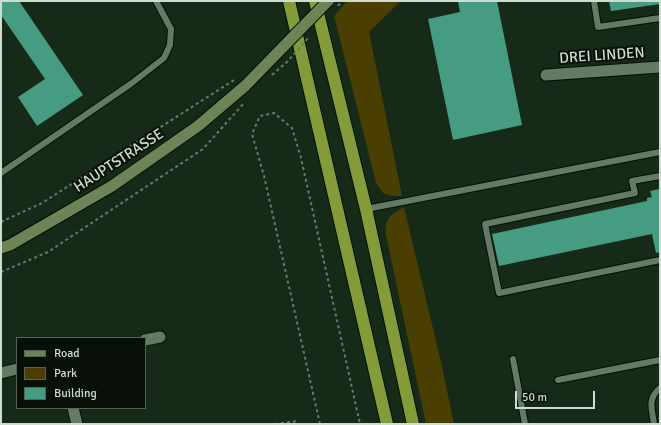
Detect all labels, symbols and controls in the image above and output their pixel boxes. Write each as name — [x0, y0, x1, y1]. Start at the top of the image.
street label: DREI LINDEN — [559, 44, 645, 68]
street label: HAUPTSTRASSE — [71, 125, 167, 197]
legend — [16, 337, 146, 409]
text: Road — [54, 346, 80, 361]
text: Park — [54, 366, 77, 381]
scale bar — [517, 383, 597, 409]
text: Building — [54, 386, 97, 401]
text: 50 m — [522, 390, 547, 405]

